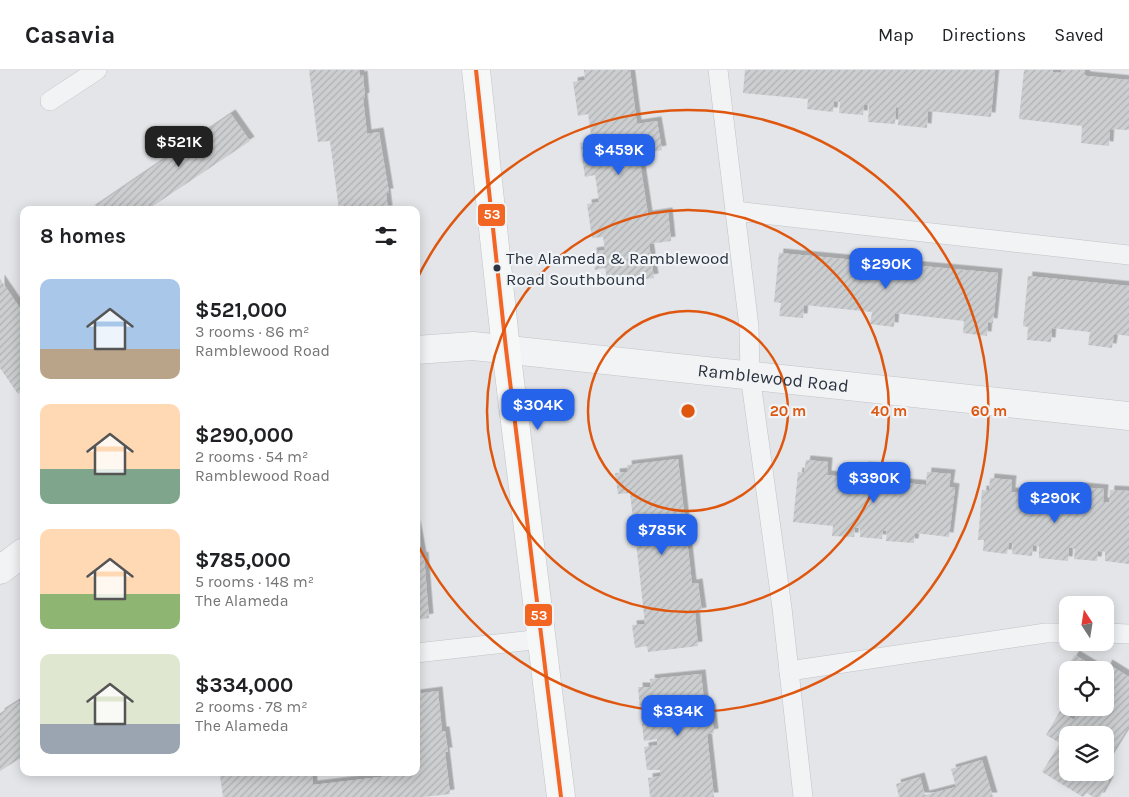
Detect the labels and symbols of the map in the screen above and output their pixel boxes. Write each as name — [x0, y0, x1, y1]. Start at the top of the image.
pin: $521K — [144, 126, 214, 168]
pin: $459K — [584, 134, 654, 176]
line badge: 53 — [477, 203, 506, 227]
text: 53 — [484, 206, 500, 223]
place label: The Alameda & Ramblewood Road Southbound — [506, 248, 729, 289]
pin: $290K — [851, 248, 921, 290]
marker: The Alameda & Ramblewood Road Southbound — [492, 263, 502, 273]
street label: Ramblewood Road — [696, 359, 850, 397]
pin: $304K — [503, 388, 573, 431]
centre of rings — [679, 402, 697, 420]
text: 20 m — [770, 402, 806, 420]
text: 40 m — [871, 402, 907, 420]
text: 60 m — [971, 402, 1007, 420]
pin: $390K — [839, 462, 909, 504]
pin: $290K — [1020, 482, 1090, 524]
pin: $785K — [627, 514, 697, 556]
north arrow — [1059, 596, 1114, 651]
line badge: 53 — [524, 603, 553, 627]
text: 53 — [531, 607, 547, 624]
pin: $334K — [643, 694, 713, 737]

